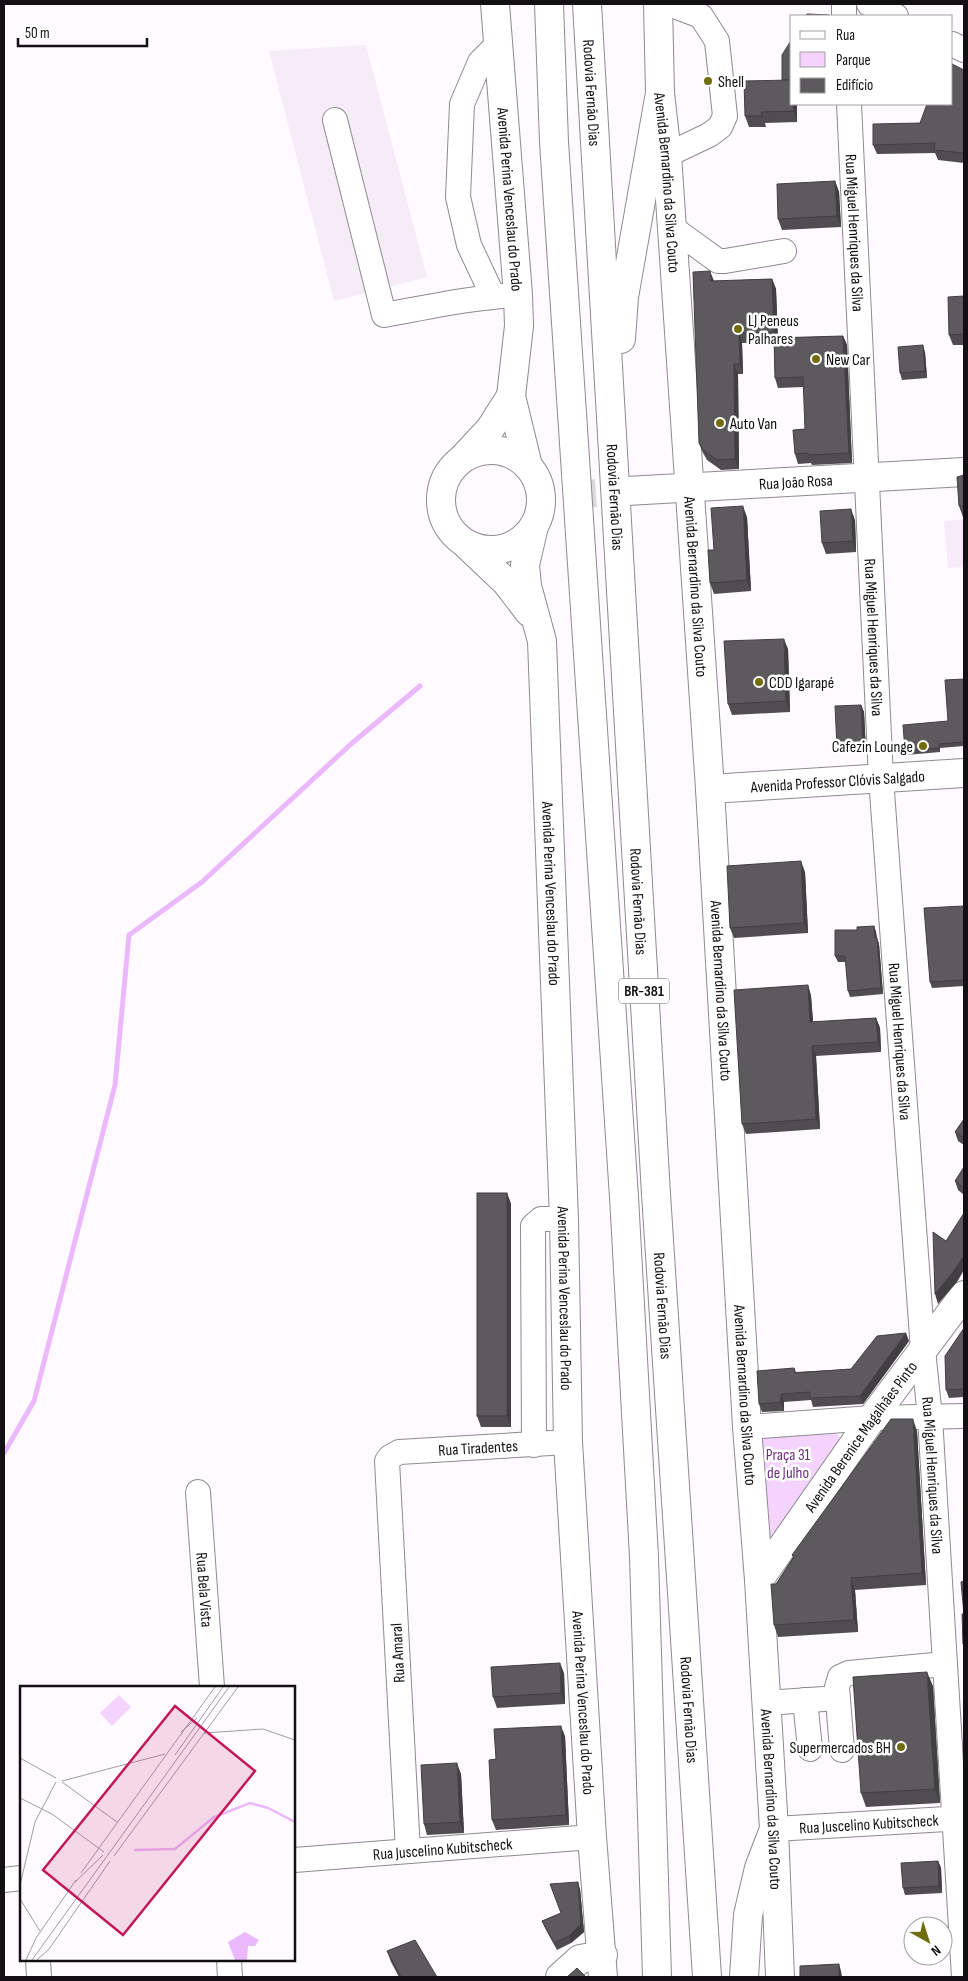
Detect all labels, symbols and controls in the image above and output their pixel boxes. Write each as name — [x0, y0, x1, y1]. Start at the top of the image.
scale bar — [18, 15, 146, 47]
legend — [790, 15, 953, 105]
text: 50 m — [25, 24, 50, 43]
text: Rua — [836, 26, 855, 45]
street label: Rodovia Fernão Dias — [578, 39, 603, 147]
text: Parque — [836, 51, 871, 70]
place label: Shell — [718, 73, 744, 92]
marker: Shell — [702, 75, 714, 87]
text: Edifício — [836, 76, 873, 95]
street label: Avenida Bernardino da Silva Couto — [649, 91, 683, 274]
street label: Avenida Perina Venceslau do Prado — [492, 106, 526, 292]
street label: Rua Miguel Henriques da Silva — [840, 154, 867, 312]
place label: LJ Peneus Palhares — [748, 312, 799, 349]
marker: LJ Peneus Palhares — [732, 323, 744, 335]
place label: New Car — [826, 351, 871, 370]
marker: New Car — [810, 353, 822, 365]
place label: Auto Van — [729, 415, 777, 434]
marker: Auto Van — [714, 417, 726, 429]
street label: Rodovia Fernão Dias — [602, 443, 627, 551]
street label: Rua João Rosa — [758, 471, 833, 495]
street label: Avenida Bernardino da Silva Couto — [679, 495, 710, 678]
street label: Rua Miguel Henriques da Silva — [860, 558, 886, 717]
place label: CDD Igarapé — [769, 674, 834, 693]
marker: CDD Igarapé — [753, 676, 765, 688]
place label: Cafezin Lounge — [832, 738, 913, 757]
marker: Cafezin Lounge — [917, 740, 929, 752]
street label: Avenida Professor Clóvis Salgado — [749, 767, 925, 797]
street label: Avenida Perina Venceslau do Prado — [537, 800, 563, 986]
street label: Rodovia Fernão Dias — [625, 848, 650, 956]
street label: Avenida Bernardino da Silva Couto — [705, 899, 735, 1082]
street label: Rua Miguel Henriques da Silva — [884, 962, 914, 1121]
road number: BR-381 — [619, 978, 669, 1004]
street label: Avenida Perina Venceslau do Prado — [552, 1205, 575, 1391]
street label: Rodovia Fernão Dias — [649, 1252, 675, 1360]
street label: Avenida Bernardino da Silva Couto — [729, 1303, 760, 1486]
street label: Avenida Berenice Magalhães Pinto — [801, 1358, 922, 1517]
street label: Rua Miguel Henriques da Silva — [917, 1396, 946, 1555]
street label: Rua Tiradentes — [438, 1437, 519, 1461]
park label: Praça 31 de Julho — [766, 1446, 811, 1483]
street label: Rua Bela Vista — [191, 1552, 216, 1628]
street label: Avenida Perina Venceslau do Prado — [567, 1610, 597, 1796]
street label: Rua Amaral — [387, 1623, 410, 1683]
street label: Rodovia Fernão Dias — [675, 1656, 701, 1764]
inset map — [20, 1686, 295, 1961]
street label: Avenida Bernardino da Silva Couto — [756, 1707, 784, 1890]
place label: Supermercados BH — [790, 1739, 891, 1758]
marker: Supermercados BH — [895, 1741, 907, 1753]
street label: Rua Juscelino Kubitscheck — [799, 1811, 939, 1839]
street label: Rua Juscelino Kubitscheck — [372, 1835, 513, 1865]
north arrow — [903, 1916, 953, 1966]
text: N — [928, 1942, 944, 1960]

